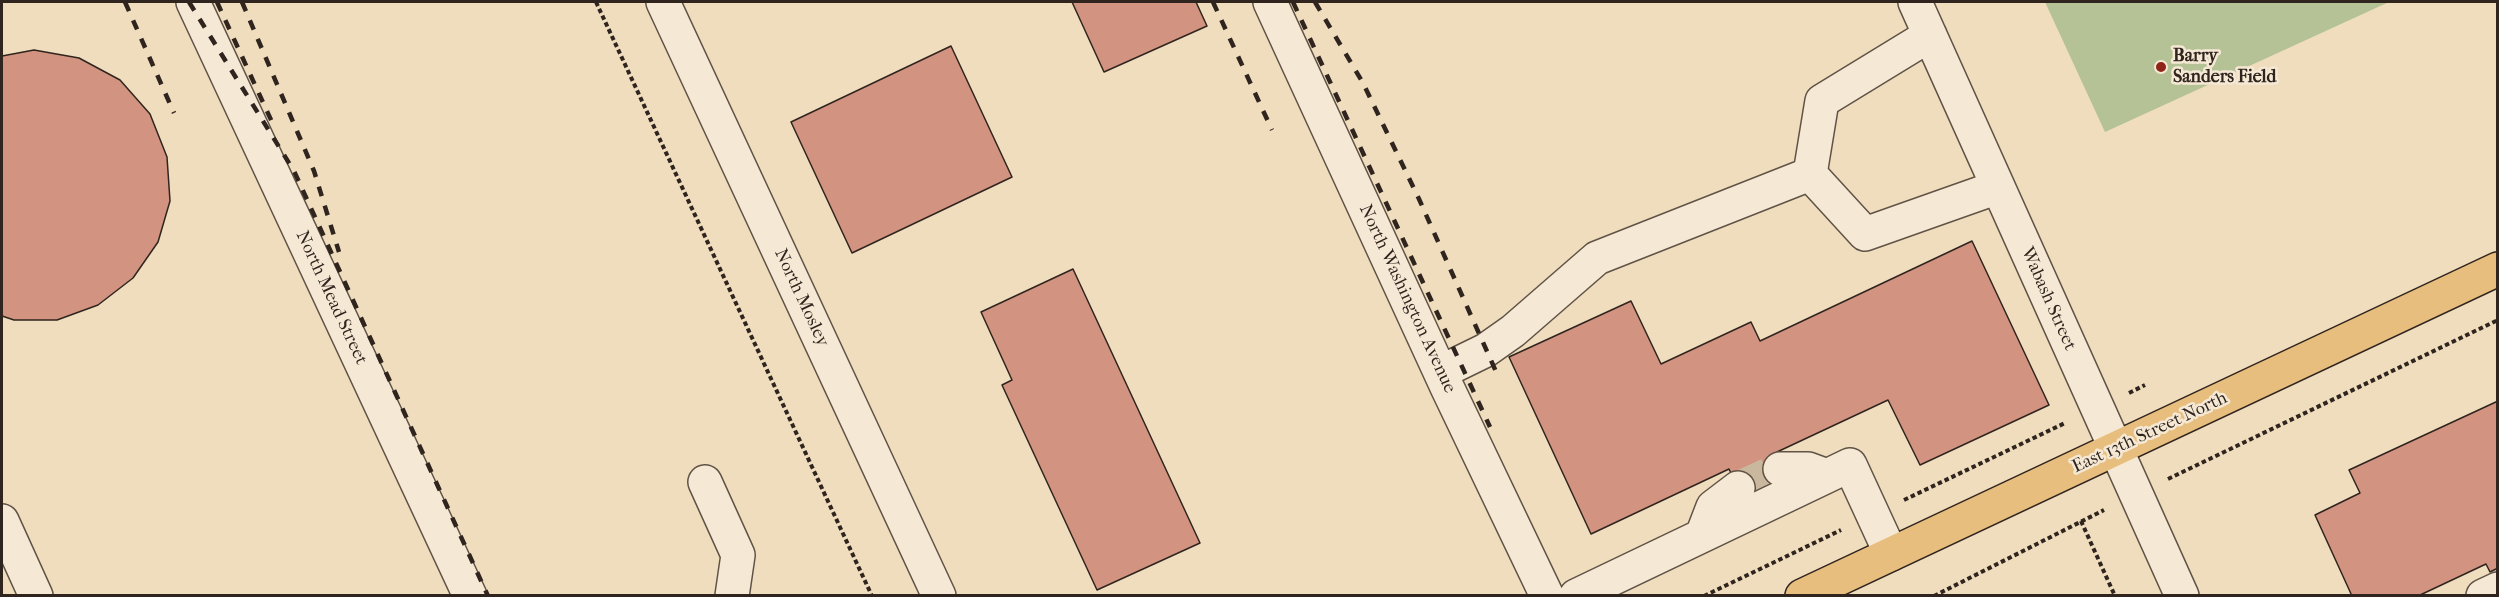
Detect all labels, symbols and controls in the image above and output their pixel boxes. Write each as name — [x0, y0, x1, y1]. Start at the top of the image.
place label: Barry Sanders Field — [2173, 46, 2276, 88]
marker: Barry Sanders Field — [2154, 60, 2168, 74]
street label: North Washington Avenue — [1354, 201, 1460, 397]
street label: North Mead Street — [291, 228, 371, 368]
street label: Wabash Street — [2016, 244, 2080, 354]
street label: North Mosley — [769, 246, 833, 350]
street label: East 13th Street North — [2069, 388, 2231, 478]

